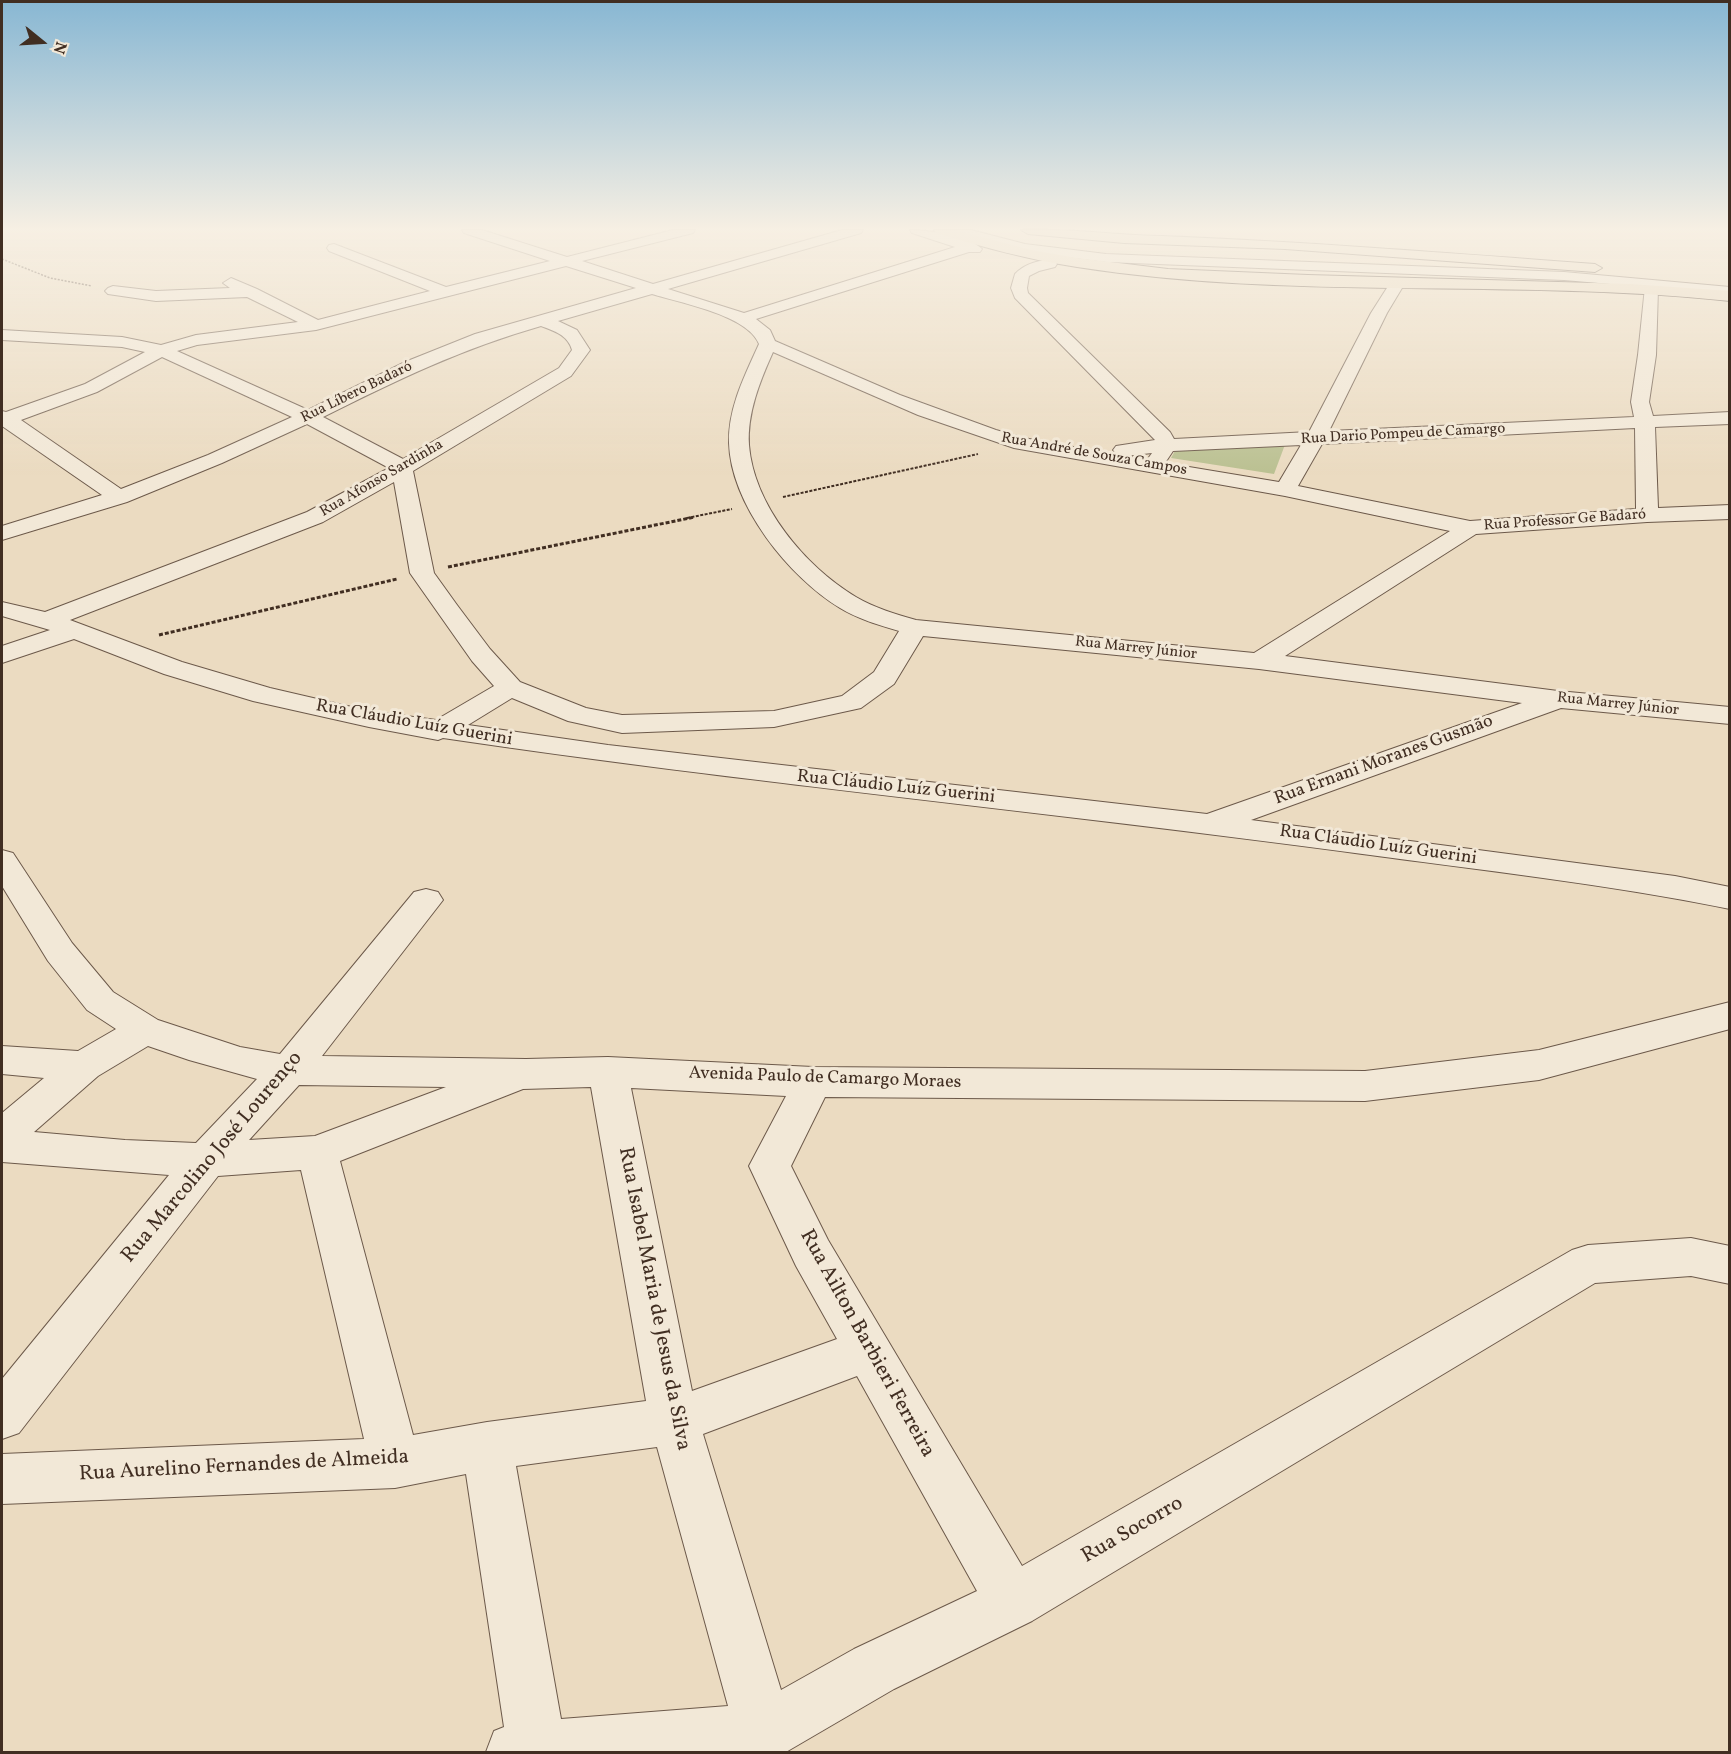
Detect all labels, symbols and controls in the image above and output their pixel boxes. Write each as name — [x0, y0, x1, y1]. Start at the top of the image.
north arrow — [12, 12, 72, 72]
text: N — [47, 39, 71, 56]
street label: Rua Líbero Badaró — [298, 358, 416, 428]
street label: Rua Dario Pompeu de Camargo — [1300, 421, 1506, 449]
street label: Rua André de Souza Campos — [1000, 430, 1188, 480]
street label: Rua Afonso Sardinha — [317, 436, 447, 522]
street label: Rua Professor Ge Badaró — [1483, 506, 1647, 536]
street label: Rua Marrey Júnior — [1074, 634, 1198, 664]
street label: Rua Marrey Júnior — [1556, 690, 1680, 720]
street label: Rua Cláudio Luíz Guerini — [314, 696, 514, 752]
street label: Rua Ernani Moranes Gusmão — [1272, 711, 1496, 811]
street label: Rua Cláudio Luíz Guerini — [796, 767, 996, 809]
street label: Rua Cláudio Luíz Guerini — [1278, 821, 1478, 871]
street label: Rua Marcolino José Lourenço — [117, 1047, 309, 1269]
street label: Avenida Paulo de Camargo Moraes — [688, 1063, 962, 1095]
street label: Rua Isabel Maria de Jesus da Silva — [611, 1145, 695, 1453]
street label: Rua Ailton Barbieri Ferreira — [793, 1226, 939, 1462]
street label: Rua Aurelino Fernandes de Almeida — [78, 1446, 410, 1488]
street label: Rua Socorro — [1078, 1492, 1188, 1570]

